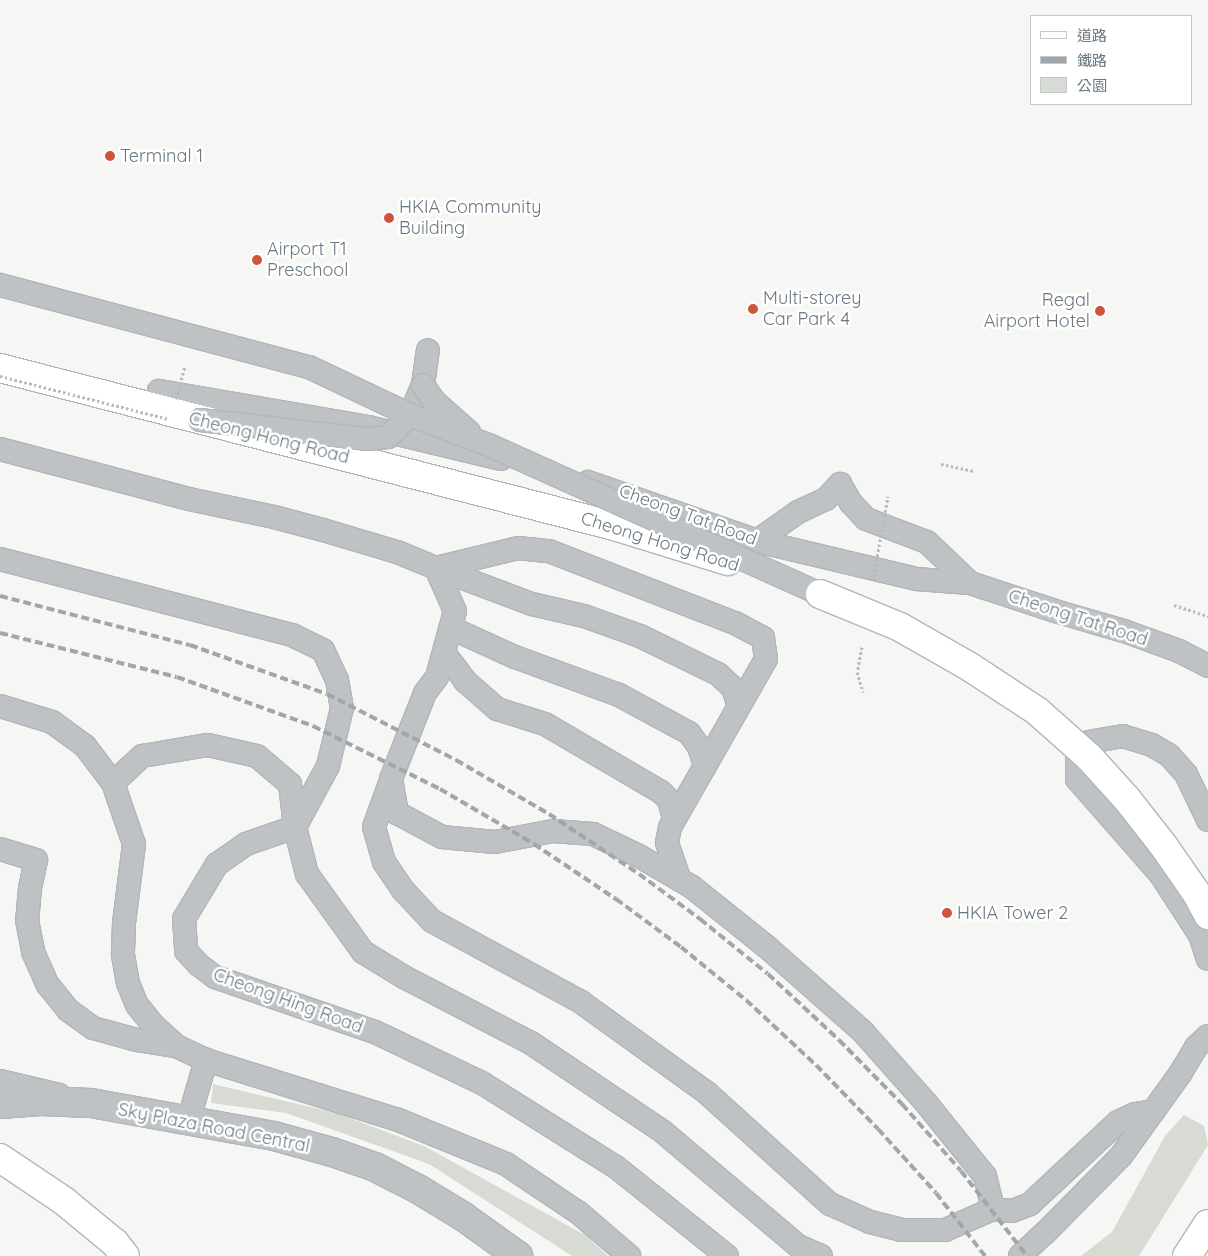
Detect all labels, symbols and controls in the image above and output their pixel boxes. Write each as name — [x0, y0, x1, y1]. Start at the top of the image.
legend — [1030, 15, 1193, 105]
text: 道路 — [1077, 26, 1107, 45]
text: 鐵路 — [1077, 51, 1107, 70]
text: 公園 — [1077, 76, 1107, 95]
place label: Terminal 1 — [120, 145, 203, 167]
marker: Terminal 1 — [104, 150, 116, 162]
place label: HKIA Community Building — [399, 197, 541, 240]
marker: HKIA Community Building — [383, 212, 395, 224]
place label: Airport T1 Preschool — [267, 239, 348, 282]
marker: Airport T1 Preschool — [251, 254, 263, 266]
place label: Multi-storey Car Park 4 — [763, 288, 861, 330]
place label: Regal Airport Hotel — [984, 290, 1090, 332]
marker: Multi-storey Car Park 4 — [747, 303, 759, 315]
marker: Regal Airport Hotel — [1094, 305, 1106, 317]
street label: Cheong Hong Road — [187, 408, 351, 468]
street label: Cheong Tat Road — [616, 480, 760, 550]
street label: Cheong Hong Road — [578, 508, 742, 576]
street label: Cheong Tat Road — [1006, 585, 1150, 651]
place label: HKIA Tower 2 — [957, 902, 1068, 924]
marker: HKIA Tower 2 — [941, 907, 953, 919]
street label: Cheong Hing Road — [210, 964, 366, 1038]
street label: Sky Plaza Road Central — [116, 1099, 312, 1157]

